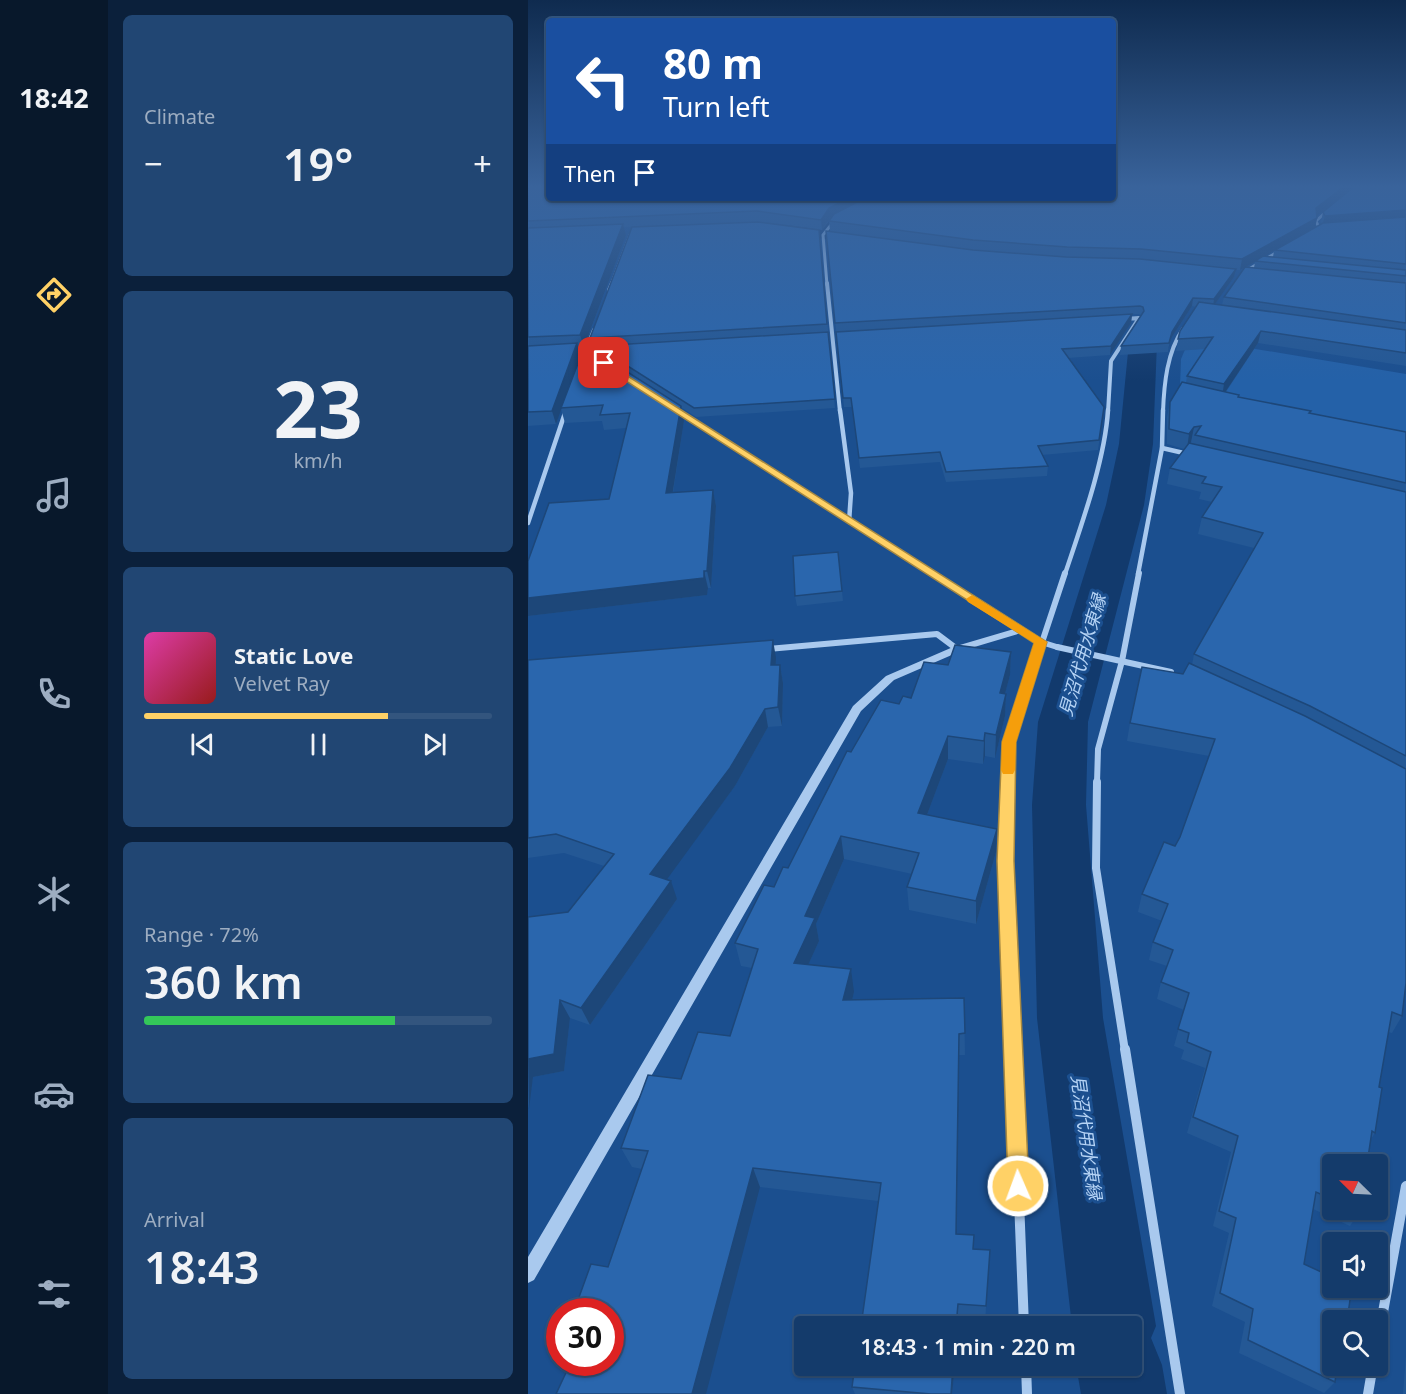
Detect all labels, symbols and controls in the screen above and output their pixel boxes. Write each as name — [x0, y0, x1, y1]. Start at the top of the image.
text: 80 m — [663, 34, 763, 91]
icon: left — [564, 42, 642, 120]
text: 18:42 — [19, 79, 89, 116]
text: Turn left — [663, 88, 769, 125]
text: Climate — [144, 103, 215, 130]
text: 19° — [283, 133, 353, 194]
text: − — [144, 141, 163, 186]
text: + — [473, 141, 492, 186]
icon: arrive — [628, 156, 661, 189]
text: Then — [564, 158, 616, 188]
icon: directions — [33, 274, 75, 316]
pin — [578, 337, 629, 388]
icon: arrive — [587, 346, 620, 379]
text: 23 — [273, 355, 363, 461]
text: km/h — [293, 447, 343, 474]
icon: music — [33, 474, 75, 516]
water label: 見沼代用水東縁 — [1053, 589, 1111, 719]
text: Static Love — [234, 640, 353, 670]
text: Velvet Ray — [234, 670, 330, 697]
icon: phone — [33, 673, 75, 715]
icon: previous — [186, 728, 219, 761]
icon: pause — [302, 728, 335, 761]
icon: next — [418, 728, 451, 761]
icon: climate — [33, 873, 75, 915]
text: Range · 72% — [144, 921, 259, 948]
text: 360 km — [144, 951, 303, 1012]
icon: car — [33, 1073, 75, 1115]
water label: 見沼代用水東縁 — [1066, 1073, 1108, 1203]
position arrow — [986, 1154, 1050, 1218]
north arrow — [1322, 1154, 1388, 1220]
map controls — [1322, 1154, 1388, 1376]
text: Arrival — [144, 1206, 205, 1233]
button: sound — [1322, 1232, 1388, 1298]
text: 18:43 — [144, 1236, 259, 1297]
icon: filters — [33, 1273, 75, 1315]
speed limit sign: 30 — [546, 1298, 624, 1376]
button: search — [1322, 1310, 1388, 1376]
text: 18:43 · 1 min · 220 m — [860, 1331, 1076, 1361]

